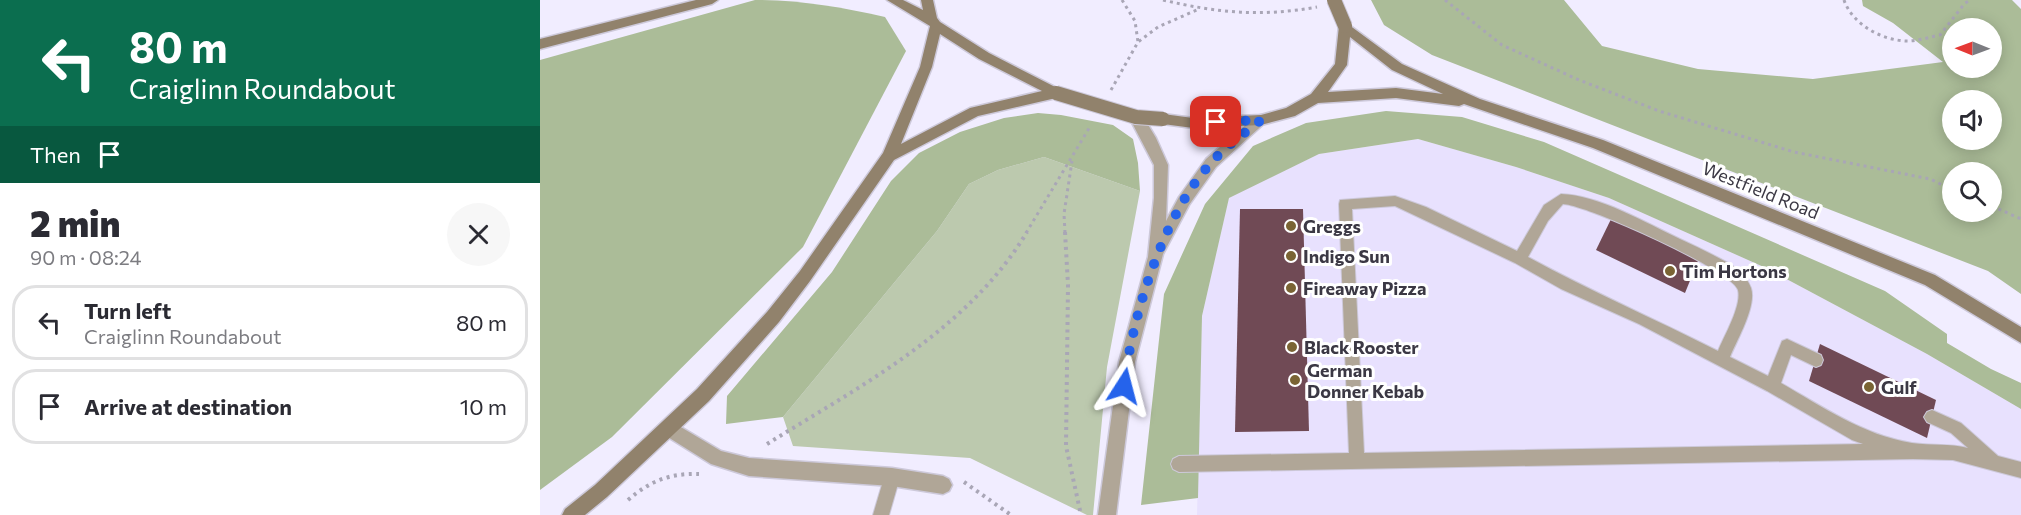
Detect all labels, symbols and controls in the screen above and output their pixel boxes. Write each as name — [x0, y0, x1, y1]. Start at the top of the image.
north arrow — [1942, 18, 2002, 78]
map controls — [1942, 18, 2002, 222]
text: 80 m — [129, 20, 228, 72]
icon: left — [30, 24, 108, 102]
text: Craiglinn Roundabout — [129, 72, 395, 105]
button: sound — [1942, 90, 2002, 150]
pin — [1190, 96, 1241, 147]
icon: arrive — [1199, 105, 1232, 138]
icon: arrive — [93, 138, 126, 171]
text: Then — [30, 141, 81, 168]
street label: Westfield Road — [1699, 157, 1823, 223]
button: search — [1942, 162, 2002, 222]
text: 2 min — [30, 200, 120, 244]
button: close — [447, 203, 510, 266]
place label: Greggs — [1303, 215, 1361, 237]
marker: Greggs — [1284, 219, 1298, 233]
text: 90 m · 08:24 — [30, 245, 142, 269]
place label: Indigo Sun — [1303, 245, 1390, 267]
marker: Indigo Sun — [1284, 249, 1298, 263]
place label: Tim Hortons — [1682, 260, 1787, 282]
marker: Tim Hortons — [1663, 264, 1677, 278]
place label: Fireaway Pizza — [1303, 277, 1426, 299]
marker: Fireaway Pizza — [1284, 281, 1298, 295]
text: Turn left — [84, 297, 171, 324]
icon: left — [33, 306, 66, 339]
text: 80 m — [456, 309, 507, 336]
text: Craiglinn Roundabout — [84, 324, 281, 348]
place label: Black Rooster — [1304, 336, 1419, 358]
marker: Black Rooster — [1285, 340, 1299, 354]
position arrow — [1092, 354, 1156, 418]
place label: German Donner Kebab — [1307, 359, 1425, 402]
marker: German Donner Kebab — [1288, 373, 1302, 387]
place label: Gulf — [1881, 376, 1917, 398]
marker: Gulf — [1862, 380, 1876, 394]
icon: arrive — [33, 390, 66, 423]
text: Arrive at destination — [84, 393, 292, 420]
text: 10 m — [460, 393, 507, 420]

